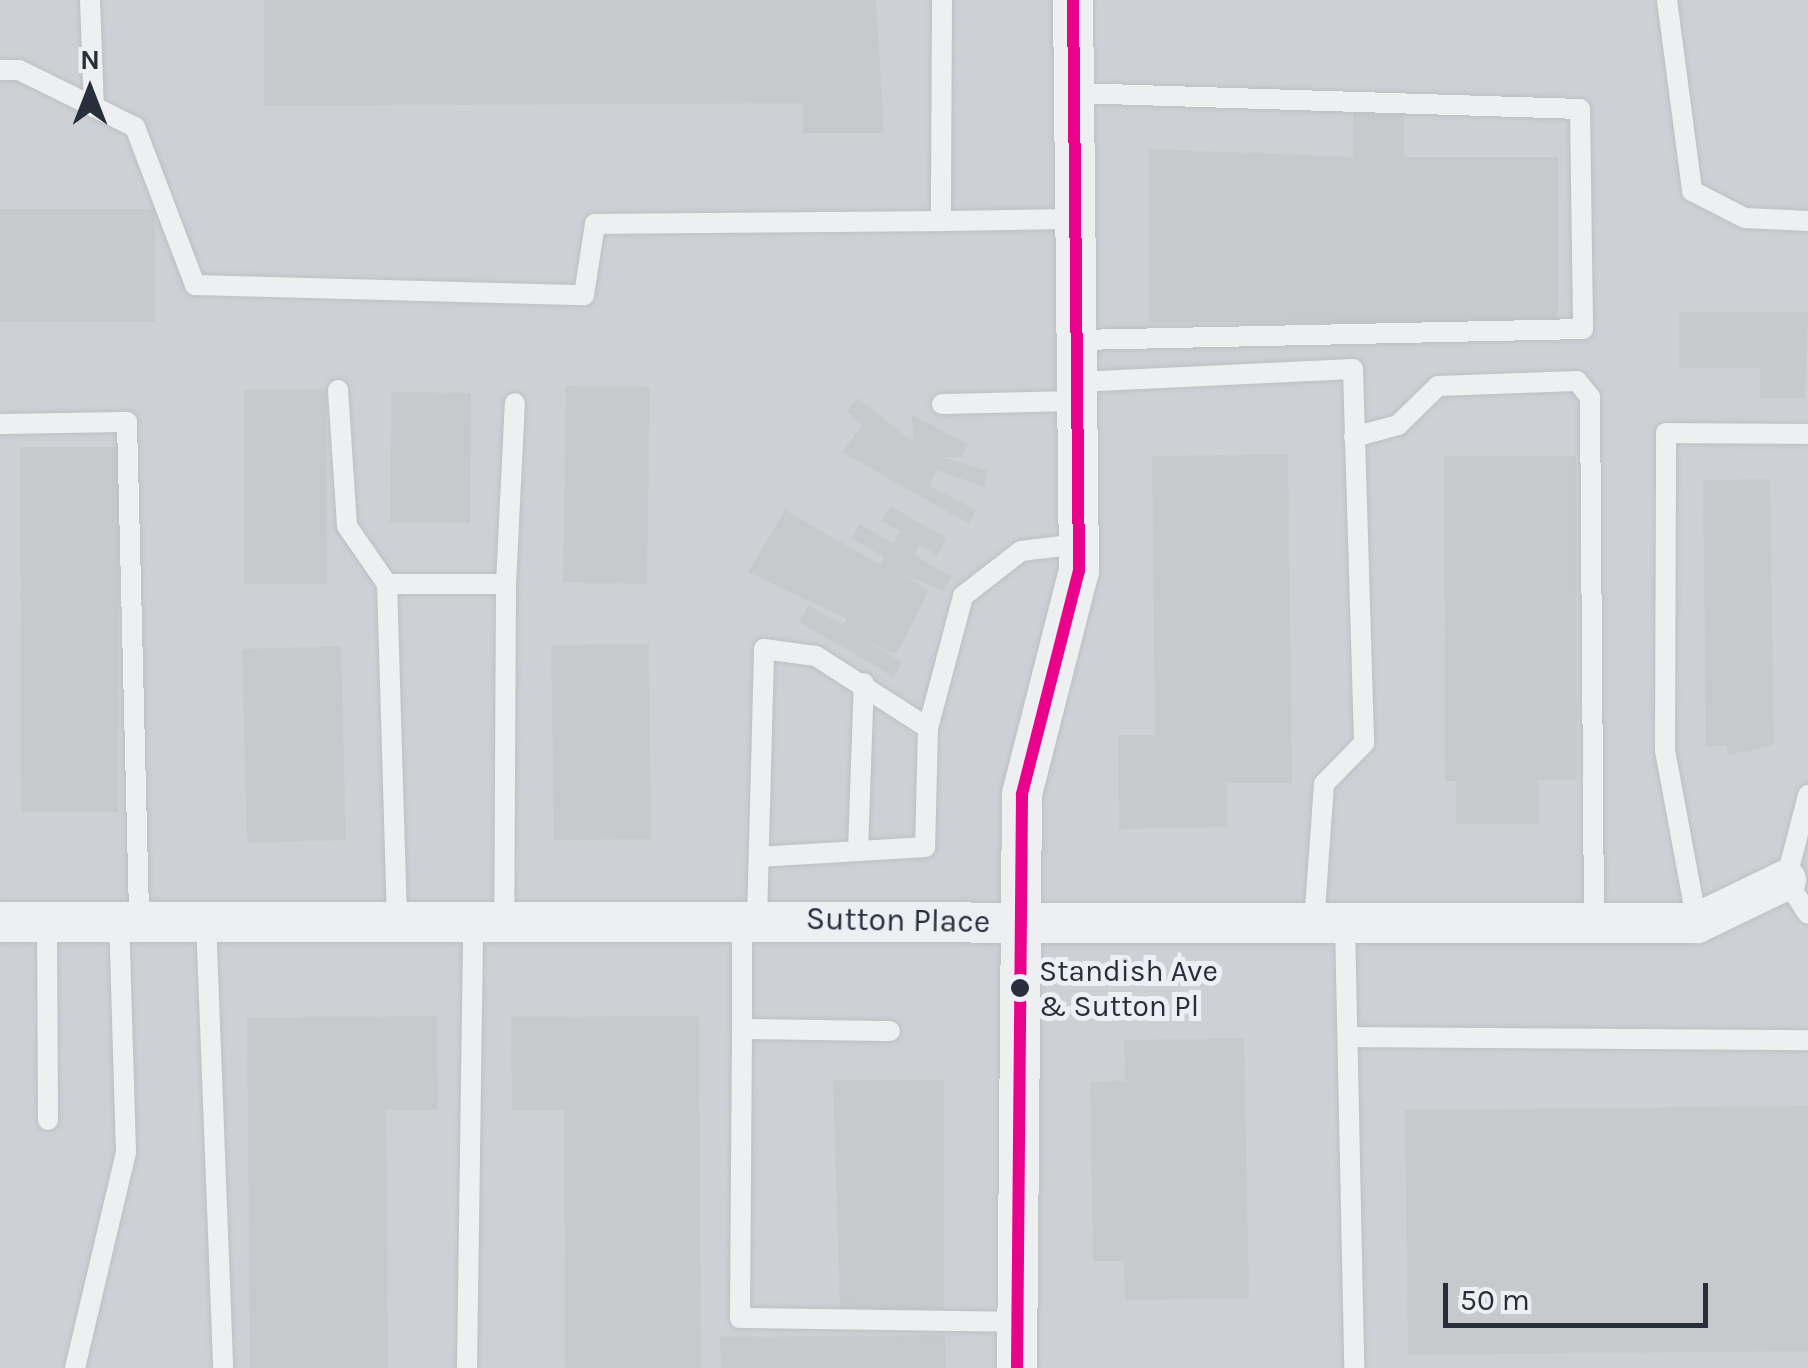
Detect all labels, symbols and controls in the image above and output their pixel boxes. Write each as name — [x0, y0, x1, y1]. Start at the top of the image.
north arrow — [40, 40, 140, 140]
text: N — [80, 43, 100, 76]
street label: Sutton Place — [805, 900, 991, 942]
place label: Standish Ave & Sutton Pl — [1039, 953, 1218, 1024]
marker: Standish Ave & Sutton Pl — [1010, 978, 1030, 998]
scale bar — [1448, 1263, 1713, 1325]
text: 50 m — [1460, 1282, 1530, 1318]

